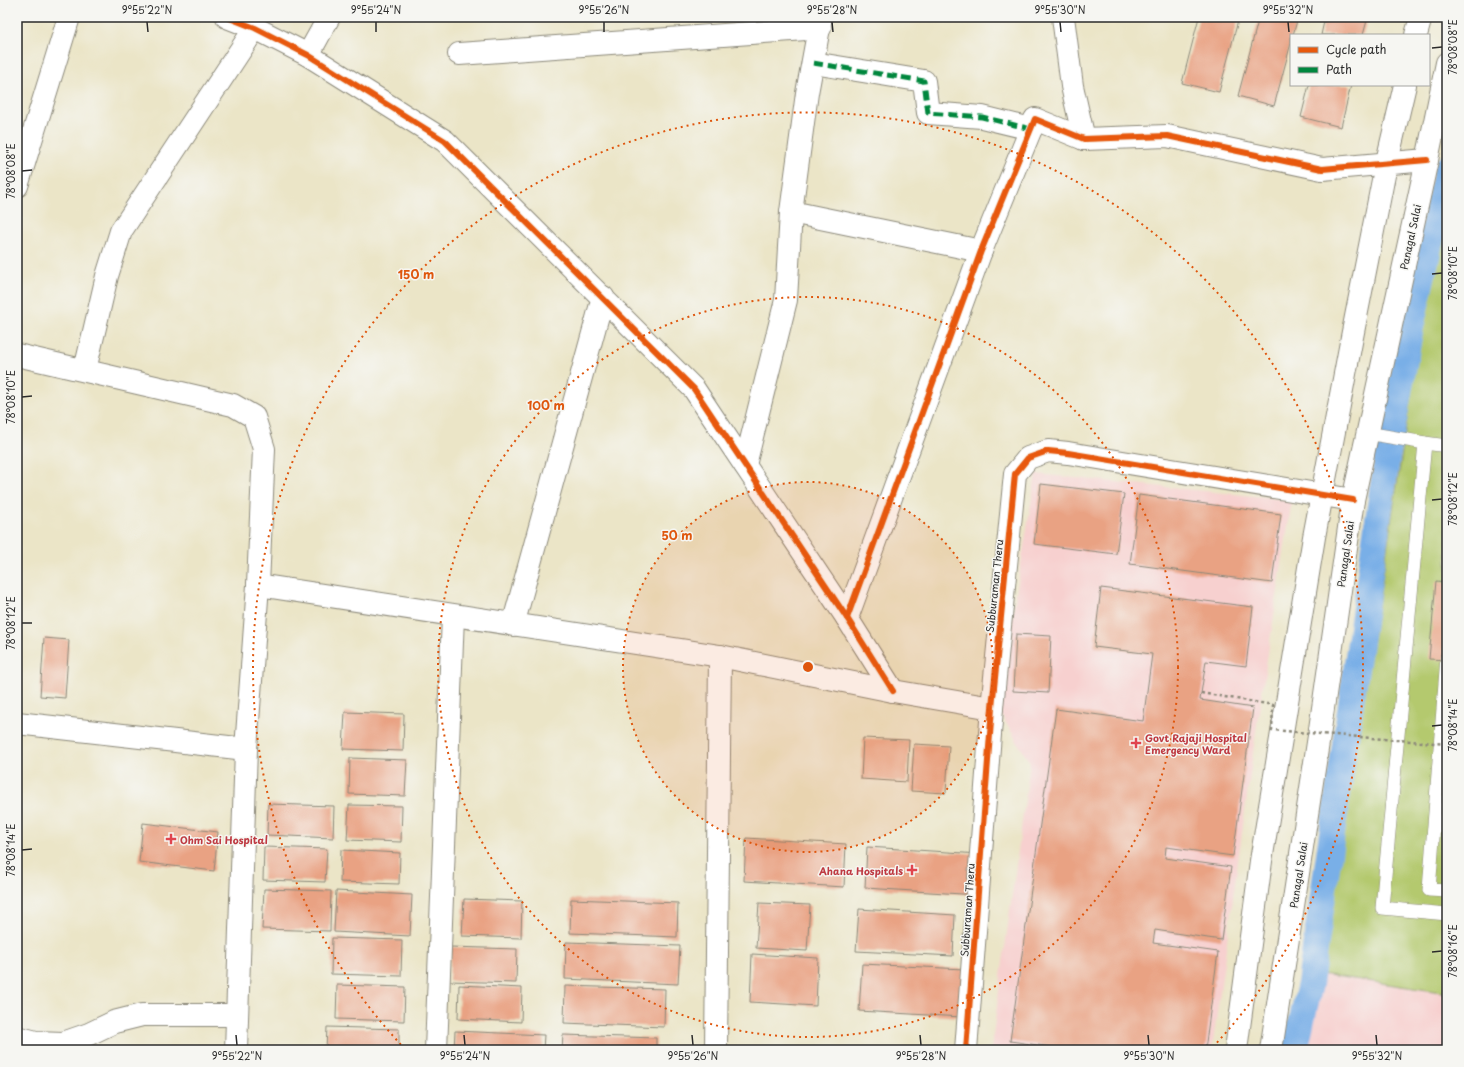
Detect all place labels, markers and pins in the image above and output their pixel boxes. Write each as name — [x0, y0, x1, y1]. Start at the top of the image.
centre of rings — [801, 660, 815, 674]
place label: Govt Rajaji Hospital Emergency Ward — [1145, 730, 1247, 757]
marker: Govt Rajaji Hospital Emergency Ward — [1130, 737, 1142, 749]
place label: Ohm Sai Hospital — [180, 832, 268, 847]
marker: Ohm Sai Hospital — [165, 833, 177, 845]
place label: Ahana Hospitals — [818, 863, 903, 878]
marker: Ahana Hospitals — [906, 864, 918, 876]

